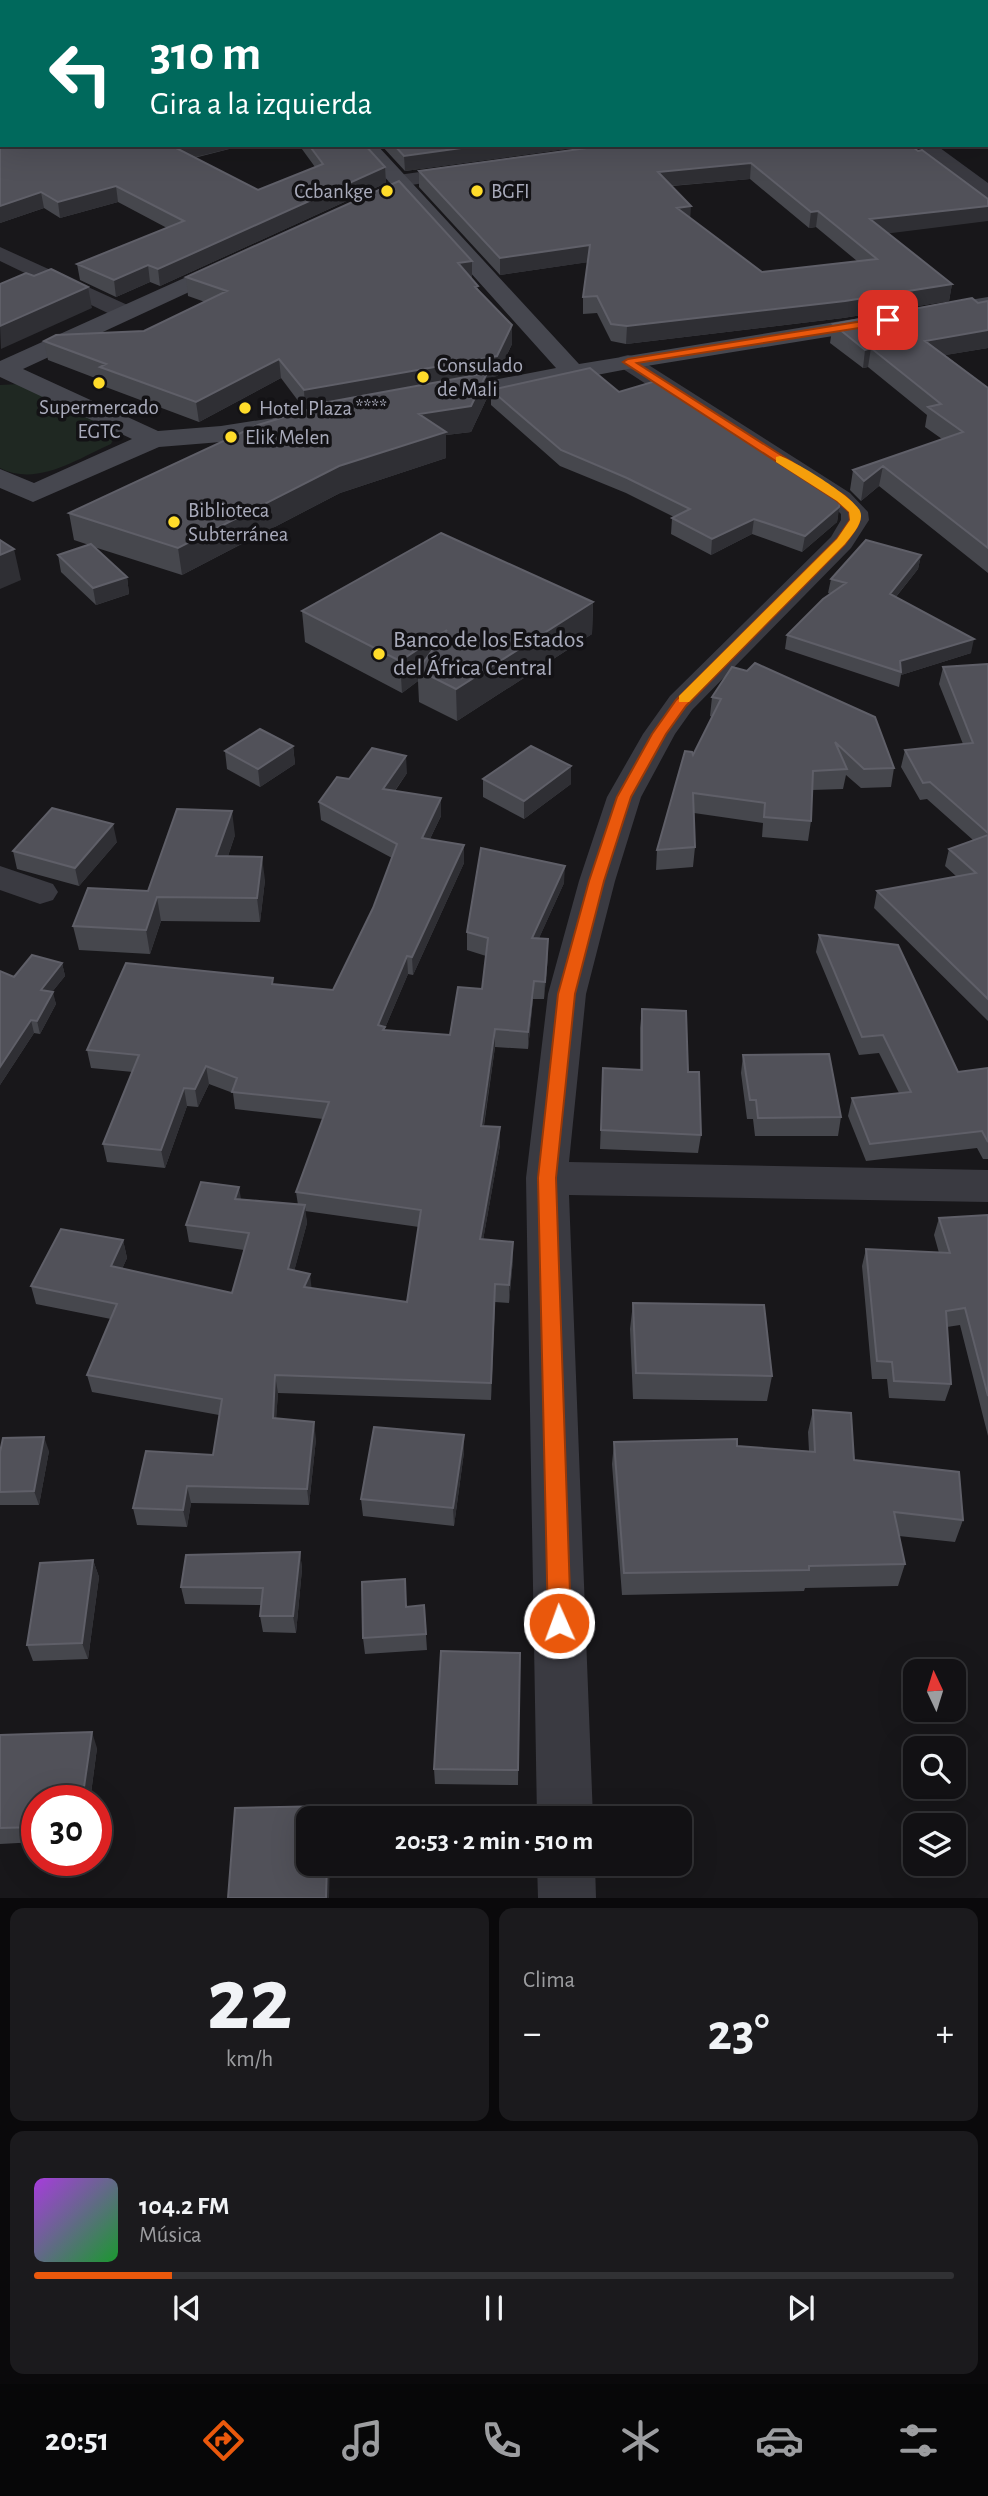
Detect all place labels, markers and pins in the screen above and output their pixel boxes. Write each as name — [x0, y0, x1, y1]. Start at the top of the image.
place label: Ccbankge — [294, 181, 373, 202]
place label: BGFI — [491, 181, 530, 202]
marker: Ccbankge — [379, 183, 395, 199]
marker: BGFI — [469, 183, 485, 199]
pin — [858, 290, 918, 350]
place label: Consulado de Mali — [437, 355, 523, 400]
marker: Consulado de Mali — [415, 369, 431, 385]
marker: Supermercado EGTC — [91, 375, 107, 391]
place label: Supermercado EGTC — [39, 397, 159, 442]
place label: Hotel Plaza **** — [259, 398, 387, 419]
marker: Hotel Plaza **** — [237, 400, 253, 416]
place label: Elik Melen — [245, 427, 330, 448]
marker: Elik Melen — [223, 429, 239, 445]
place label: Biblioteca Subterránea — [188, 500, 289, 545]
marker: Biblioteca Subterránea — [166, 514, 182, 530]
place label: Banco de los Estados del África Central — [393, 628, 584, 680]
marker: Banco de los Estados del África Central — [371, 646, 387, 662]

